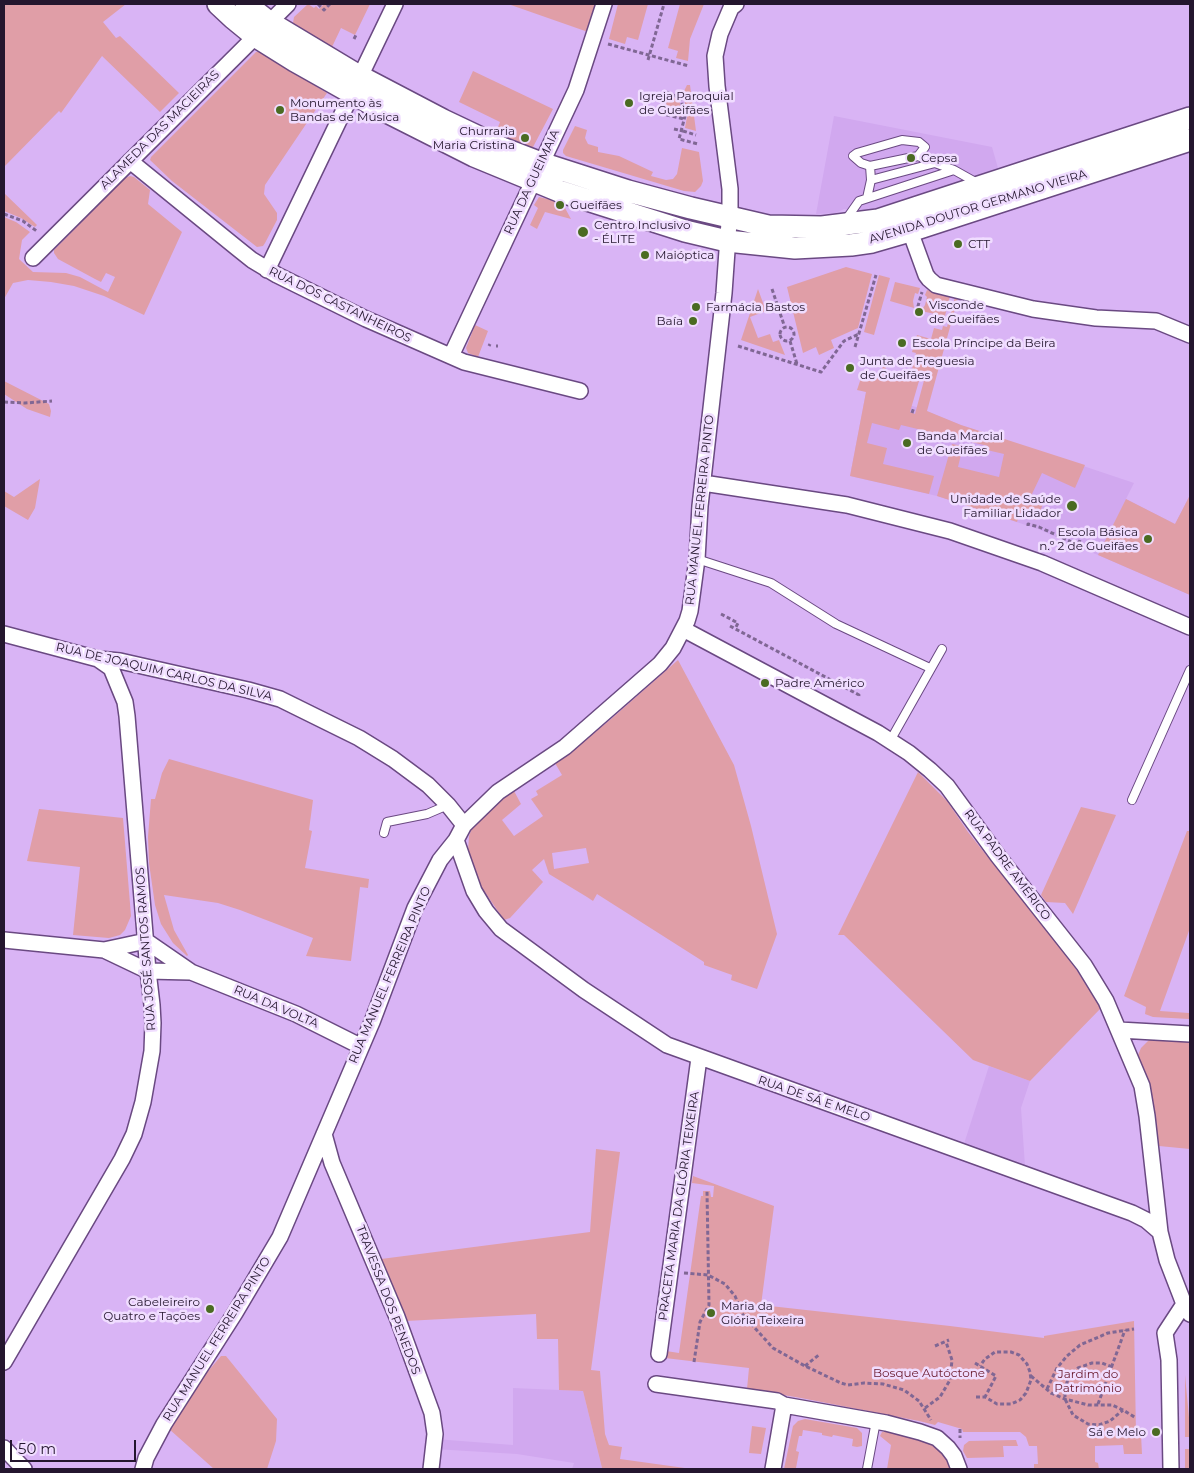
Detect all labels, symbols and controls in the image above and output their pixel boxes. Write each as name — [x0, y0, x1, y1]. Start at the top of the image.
street label: ALAMEDA DAS MACIEIRAS — [97, 67, 223, 193]
place label: Igreja Paroquial de Gueifães — [639, 89, 734, 117]
place label: Monumento às Bandas de Música — [290, 96, 399, 124]
marker: Igreja Paroquial de Gueifães — [623, 97, 635, 109]
marker: Monumento às Bandas de Música — [274, 104, 286, 116]
place label: Churraria Maria Cristina — [433, 124, 515, 152]
street label: RUA DA GUEIMAIA — [501, 127, 563, 237]
marker: Churraria Maria Cristina — [519, 132, 531, 144]
place label: Cepsa — [921, 151, 958, 165]
marker: Cepsa — [905, 152, 917, 164]
street label: AVENIDA DOUTOR GERMANO VIEIRA — [867, 167, 1089, 247]
place label: Gueifães — [570, 198, 622, 212]
marker: Gueifães — [554, 199, 566, 211]
place label: Centro Inclusivo - ÉLITE — [594, 218, 690, 246]
marker: Centro Inclusivo - ÉLITE — [576, 225, 590, 239]
place label: CTT — [968, 237, 990, 251]
marker: CTT — [952, 238, 964, 250]
place label: Maióptica — [655, 248, 714, 262]
marker: Maióptica — [639, 249, 651, 261]
street label: RUA DOS CASTANHEIROS — [266, 264, 414, 346]
place label: Visconde de Gueifães — [929, 298, 999, 326]
place label: Farmácia Bastos — [706, 300, 805, 314]
marker: Farmácia Bastos — [690, 301, 702, 313]
marker: Visconde de Gueifães — [913, 306, 925, 318]
place label: Baía — [657, 314, 683, 328]
marker: Baía — [687, 315, 699, 327]
place label: Escola Príncipe da Beira — [912, 336, 1056, 350]
marker: Escola Príncipe da Beira — [896, 337, 908, 349]
place label: Junta de Freguesia de Gueifães — [860, 354, 975, 382]
marker: Junta de Freguesia de Gueifães — [844, 362, 856, 374]
street label: RUA MANUEL FERREIRA PINTO — [683, 414, 717, 606]
place label: Banda Marcial de Gueifães — [917, 429, 1003, 457]
marker: Banda Marcial de Gueifães — [901, 437, 913, 449]
place label: Unidade de Saúde Familiar Lidador — [950, 492, 1061, 520]
marker: Unidade de Saúde Familiar Lidador — [1065, 499, 1079, 513]
place label: Escola Básica n.º 2 de Gueifães — [1039, 525, 1138, 553]
marker: Escola Básica n.º 2 de Gueifães — [1142, 533, 1154, 545]
street label: RUA DE JOAQUIM CARLOS DA SILVA — [54, 640, 274, 704]
place label: Padre Américo — [775, 676, 864, 690]
marker: Padre Américo — [759, 677, 771, 689]
street label: RUA PADRE AMÉRICO — [961, 807, 1053, 923]
street label: RUA JOSÉ SANTOS RAMOS — [133, 867, 159, 1031]
street label: RUA MANUEL FERREIRA PINTO — [346, 884, 434, 1066]
street label: RUA DA VOLTA — [231, 983, 321, 1031]
street label: RUA DE SÁ E MELO — [756, 1073, 872, 1125]
street label: PRACETA MARIA DA GLÓRIA TEIXEIRA — [656, 1091, 702, 1321]
street label: TRAVESSA DOS PENEDOS — [353, 1223, 423, 1377]
street label: RUA MANUEL FERREIRA PINTO — [160, 1254, 274, 1424]
place label: Cabeleireiro Quatro e Tações — [103, 1295, 200, 1323]
place label: Maria da Glória Teixeira — [721, 1299, 804, 1327]
marker: Cabeleireiro Quatro e Tações — [204, 1303, 216, 1315]
marker: Maria da Glória Teixeira — [705, 1307, 717, 1319]
park label: Bosque Autóctone — [873, 1366, 985, 1380]
park label: Jardim do Património — [1054, 1367, 1122, 1395]
place label: Sá e Melo — [1089, 1425, 1146, 1439]
marker: Sá e Melo — [1150, 1426, 1162, 1438]
scale bar — [12, 1430, 139, 1462]
text: 50 m — [18, 1439, 56, 1458]

